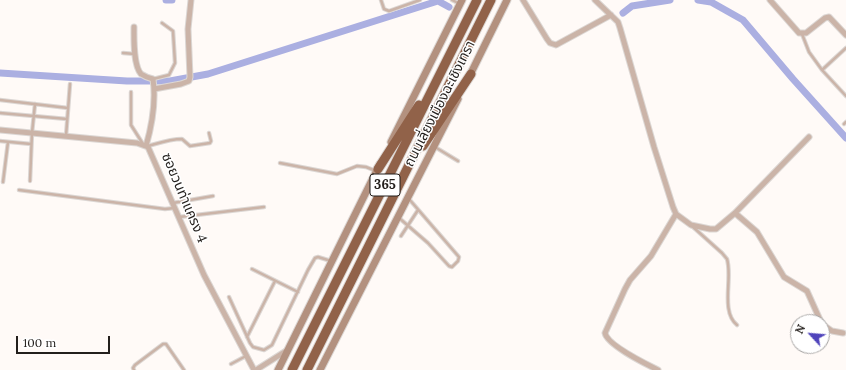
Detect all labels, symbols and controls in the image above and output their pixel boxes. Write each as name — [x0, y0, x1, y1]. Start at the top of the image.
street label: ถนนเลี่ยงเมืองฉะเชิงเทรา — [401, 38, 479, 170]
street label: ซอยวนท่าแครง 4 — [158, 151, 210, 245]
road number: 365 — [370, 174, 400, 196]
north arrow — [790, 314, 830, 354]
text: N — [792, 322, 808, 336]
scale bar — [18, 328, 112, 354]
text: 100 m — [23, 335, 56, 350]

